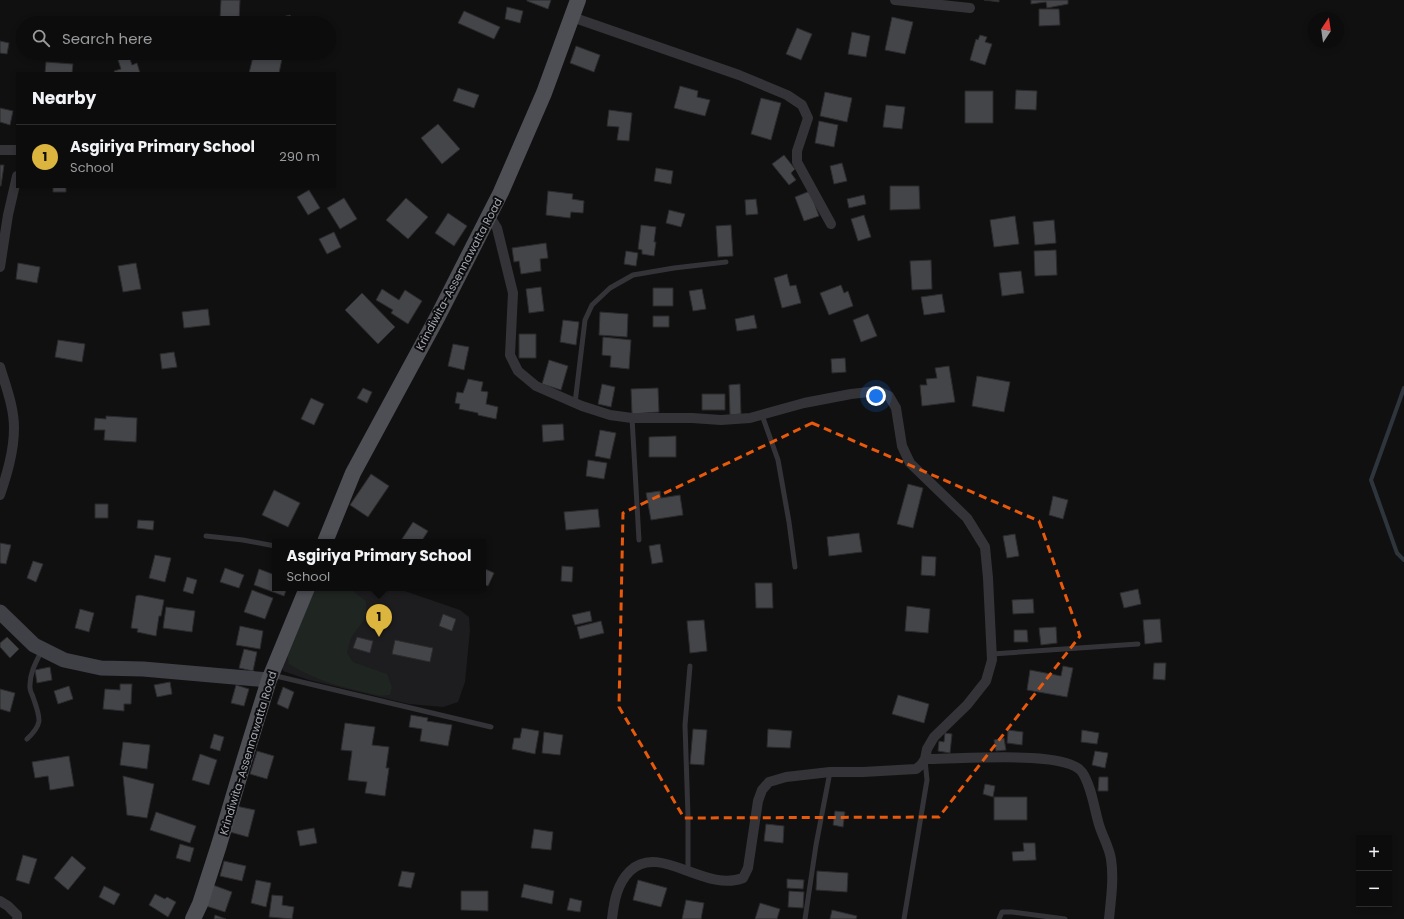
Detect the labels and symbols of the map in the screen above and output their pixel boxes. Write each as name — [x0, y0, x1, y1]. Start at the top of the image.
north arrow — [1308, 12, 1344, 48]
street label: Krindiwita-Assennawatta Road — [412, 195, 506, 353]
your location — [866, 386, 886, 406]
pin: 1 — [366, 604, 392, 637]
street label: Krindiwita-Assennawatta Road — [215, 669, 281, 837]

